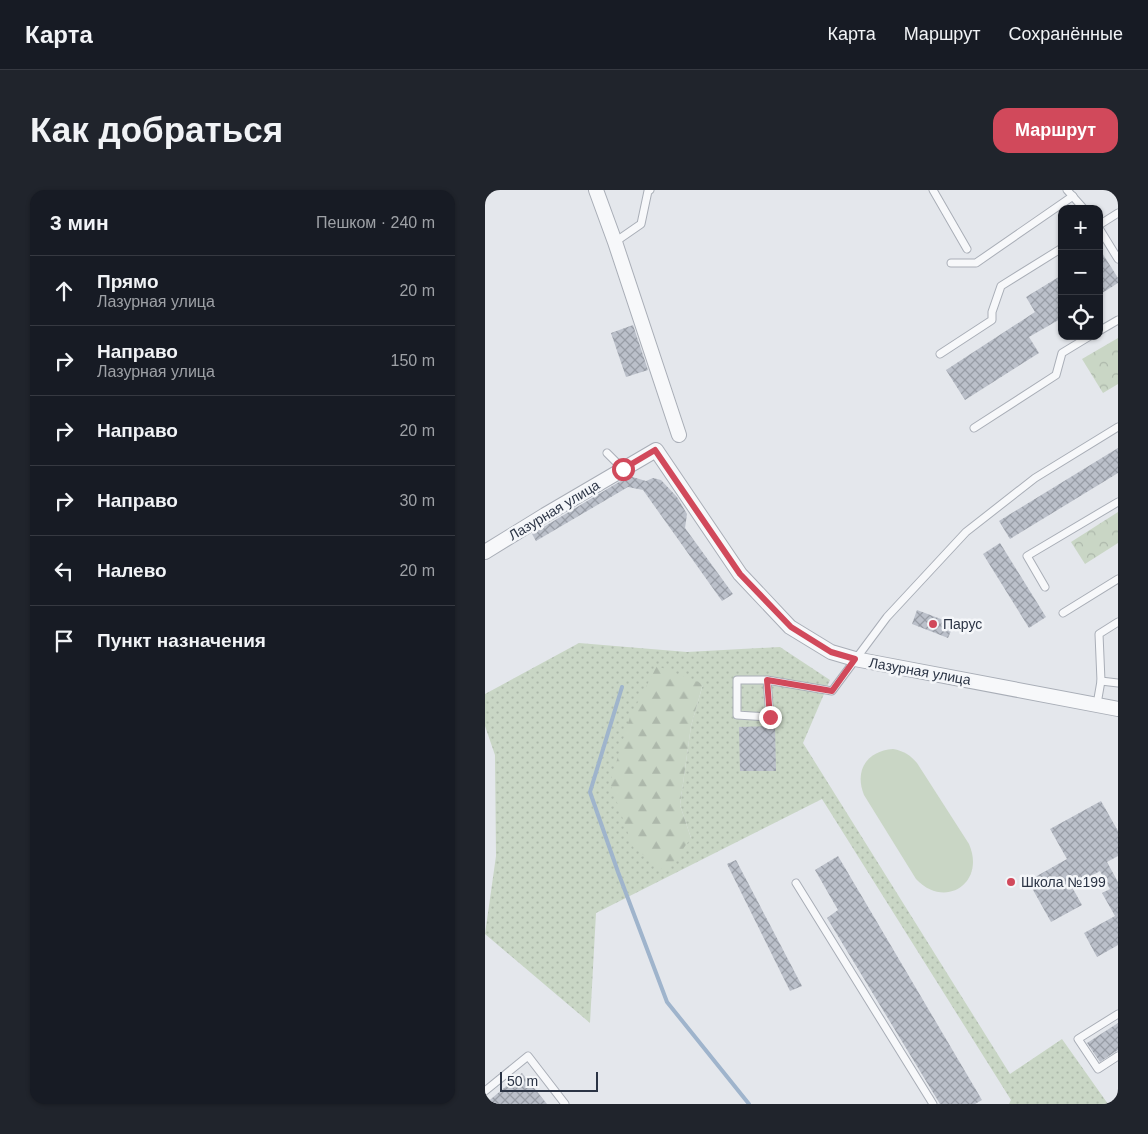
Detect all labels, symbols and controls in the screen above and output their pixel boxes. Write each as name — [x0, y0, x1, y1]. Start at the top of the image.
text: Карта — [25, 21, 93, 48]
text: Карта — [828, 24, 876, 44]
text: Маршрут — [904, 24, 980, 44]
text: Сохранённые — [1008, 24, 1123, 44]
button: Маршрут — [993, 108, 1118, 153]
text: Как добраться — [30, 110, 283, 149]
map controls — [1058, 205, 1103, 340]
button: + — [1058, 205, 1103, 250]
text: 3 мин — [50, 211, 109, 234]
text: Пешком · 240 m — [316, 214, 435, 231]
button: − — [1058, 250, 1103, 295]
text: Прямо — [97, 271, 159, 292]
icon: ahead — [50, 277, 78, 305]
text: 20 m — [399, 282, 435, 299]
text: Лазурная улица — [97, 293, 215, 310]
button: locate — [1058, 295, 1103, 340]
text: Направо — [97, 341, 178, 362]
icon: right — [50, 347, 78, 375]
text: 150 m — [391, 352, 435, 369]
text: Лазурная улица — [97, 363, 215, 380]
icon: right — [50, 417, 78, 445]
text: Направо — [97, 420, 178, 441]
text: 20 m — [399, 422, 435, 439]
route start — [612, 458, 635, 481]
street label: Лазурная улица — [506, 476, 603, 543]
icon: right — [50, 487, 78, 515]
text: Направо — [97, 490, 178, 511]
text: 30 m — [399, 492, 435, 509]
icon: left — [50, 557, 78, 585]
text: Налево — [97, 560, 167, 581]
text: 20 m — [399, 562, 435, 579]
place label: Парус — [943, 616, 982, 632]
marker: Парус — [927, 618, 939, 630]
icon: arrive — [50, 627, 78, 655]
text: Пункт назначения — [97, 630, 266, 651]
street label: Лазурная улица — [868, 654, 972, 688]
route end — [759, 706, 782, 729]
place label: Школа №199 — [1021, 874, 1106, 890]
marker: Школа №199 — [1005, 876, 1017, 888]
scale bar — [500, 1069, 597, 1092]
text: 50 m — [507, 1073, 538, 1089]

